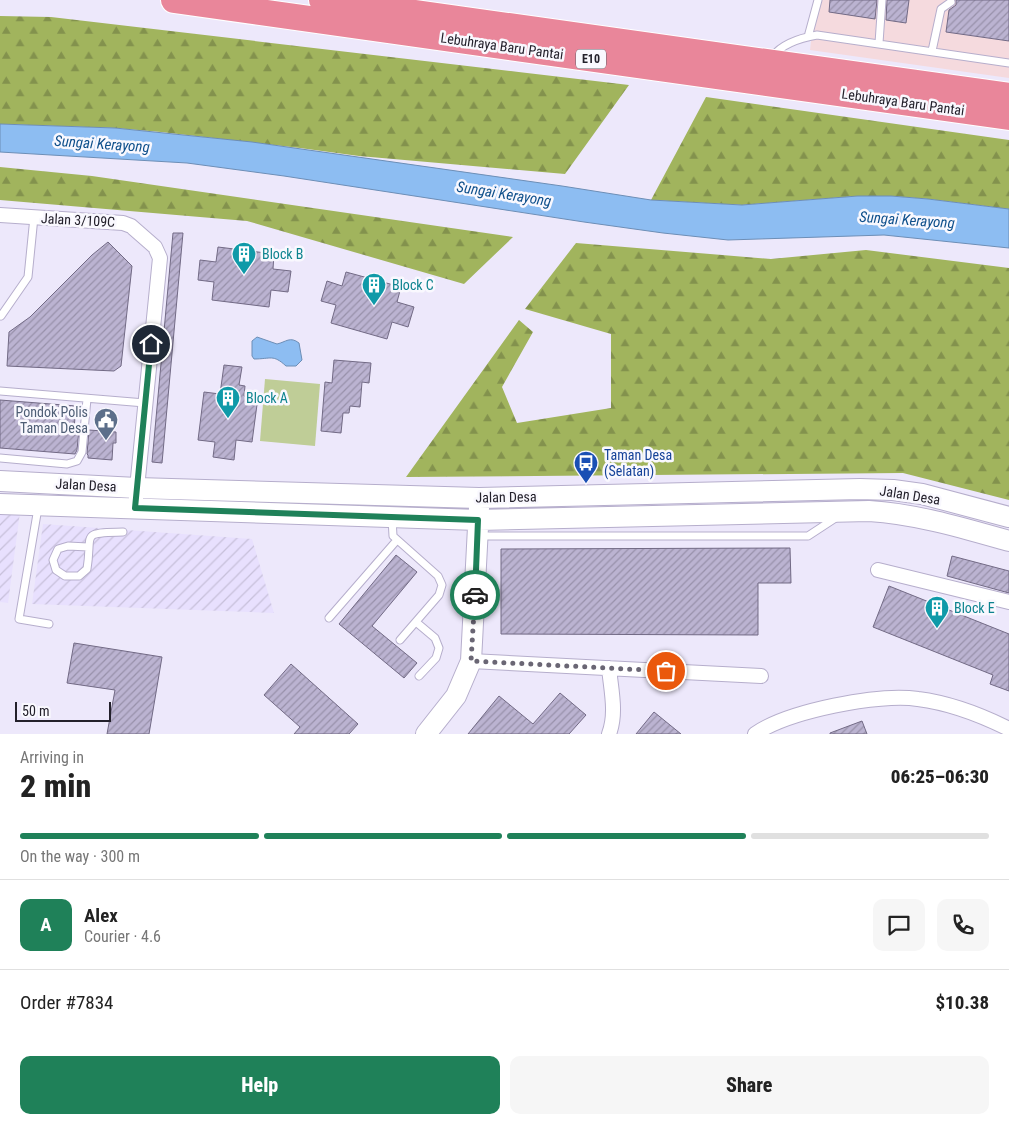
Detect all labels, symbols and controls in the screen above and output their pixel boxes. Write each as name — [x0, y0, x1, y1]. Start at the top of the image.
street label: Lebuhraya Baru Pantai — [440, 29, 564, 63]
road number: E10 — [576, 50, 606, 68]
street label: Lebuhraya Baru Pantai — [841, 85, 965, 119]
water label: Sungai Kerayong — [54, 132, 150, 156]
water label: Sungai Kerayong — [455, 178, 553, 210]
water label: Sungai Kerayong — [859, 208, 955, 232]
street label: Jalan 3/109C — [41, 210, 116, 230]
building icon: Block B — [231, 241, 257, 275]
place label: Block B — [262, 246, 304, 262]
building icon: Block C — [361, 272, 387, 306]
place label: Block C — [392, 277, 434, 293]
pin — [130, 323, 172, 365]
icon: home — [137, 330, 165, 358]
building icon: Block A — [215, 385, 241, 419]
place label: Block A — [246, 390, 288, 406]
place label: Pondok Polis Taman Desa — [16, 404, 88, 436]
public building icon: Pondok Polis Taman Desa — [93, 407, 119, 441]
place label: Taman Desa (Selatan) — [604, 447, 672, 480]
bus stop icon: Taman Desa (Selatan) — [573, 450, 599, 484]
street label: Jalan Desa — [55, 475, 117, 495]
street label: Jalan Desa — [879, 482, 941, 508]
street label: Jalan Desa — [475, 488, 537, 506]
courier — [450, 570, 500, 620]
icon: car — [461, 581, 489, 609]
building icon: Block E — [924, 595, 950, 629]
place label: Block E — [954, 600, 995, 616]
pin — [645, 650, 687, 692]
icon: bag — [652, 657, 680, 685]
scale bar — [15, 699, 111, 722]
text: 50 m — [22, 703, 50, 719]
text: Arriving in — [20, 748, 84, 767]
text: 06:25–06:30 — [891, 765, 989, 788]
text: 2 min — [20, 767, 91, 805]
text: On the way · 300 m — [20, 847, 140, 866]
button: chat — [873, 899, 925, 951]
button: phone — [937, 899, 989, 951]
text: Alex — [84, 904, 118, 927]
text: A — [40, 913, 52, 936]
text: Courier · 4.6 — [84, 927, 161, 946]
text: Order #7834 — [20, 991, 113, 1014]
text: $10.38 — [935, 991, 989, 1014]
button: Help — [20, 1056, 500, 1114]
button: Share — [510, 1056, 989, 1114]

